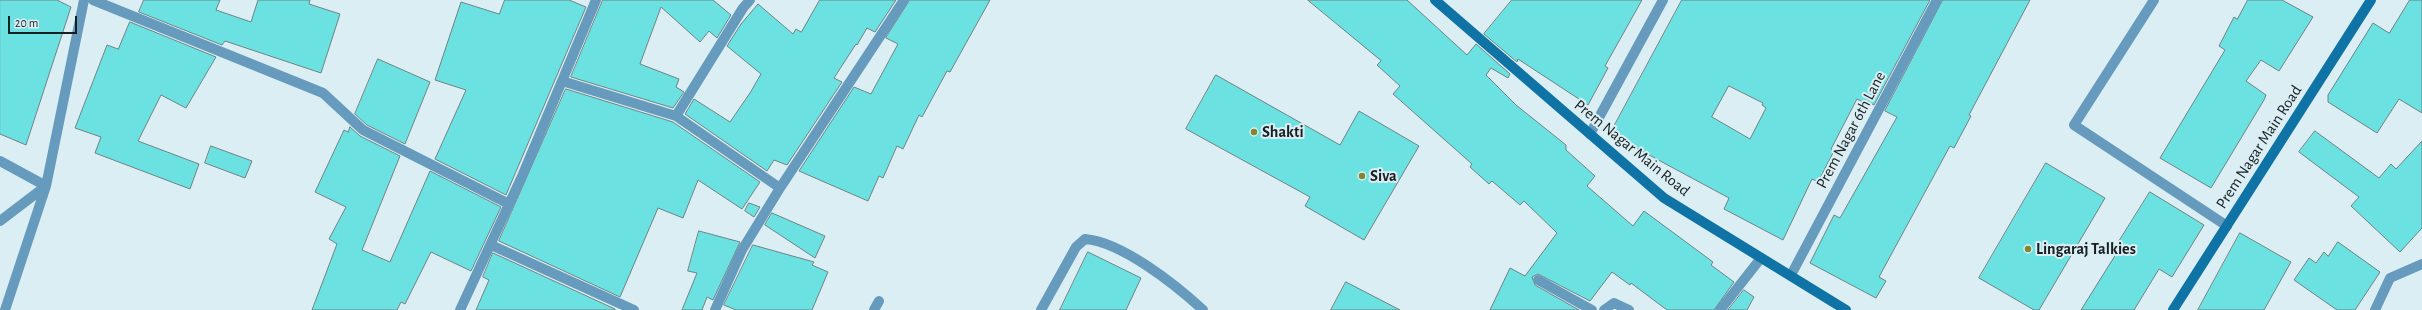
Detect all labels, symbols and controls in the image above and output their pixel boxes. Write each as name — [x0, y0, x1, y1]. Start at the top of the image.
scale bar — [10, 8, 79, 34]
text: 20 m — [15, 17, 38, 29]
street label: Prem Nagar 6th Lane — [1812, 68, 1890, 192]
street label: Prem Nagar Main Road — [2212, 82, 2306, 212]
street label: Prem Nagar Main Road — [1570, 96, 1694, 200]
place label: Shakti — [1262, 122, 1304, 142]
marker: Shakti — [1249, 127, 1259, 137]
place label: Siva — [1370, 166, 1397, 186]
marker: Siva — [1357, 171, 1367, 181]
place label: Lingaraj Talkies — [2036, 239, 2136, 259]
marker: Lingaraj Talkies — [2023, 244, 2033, 254]

